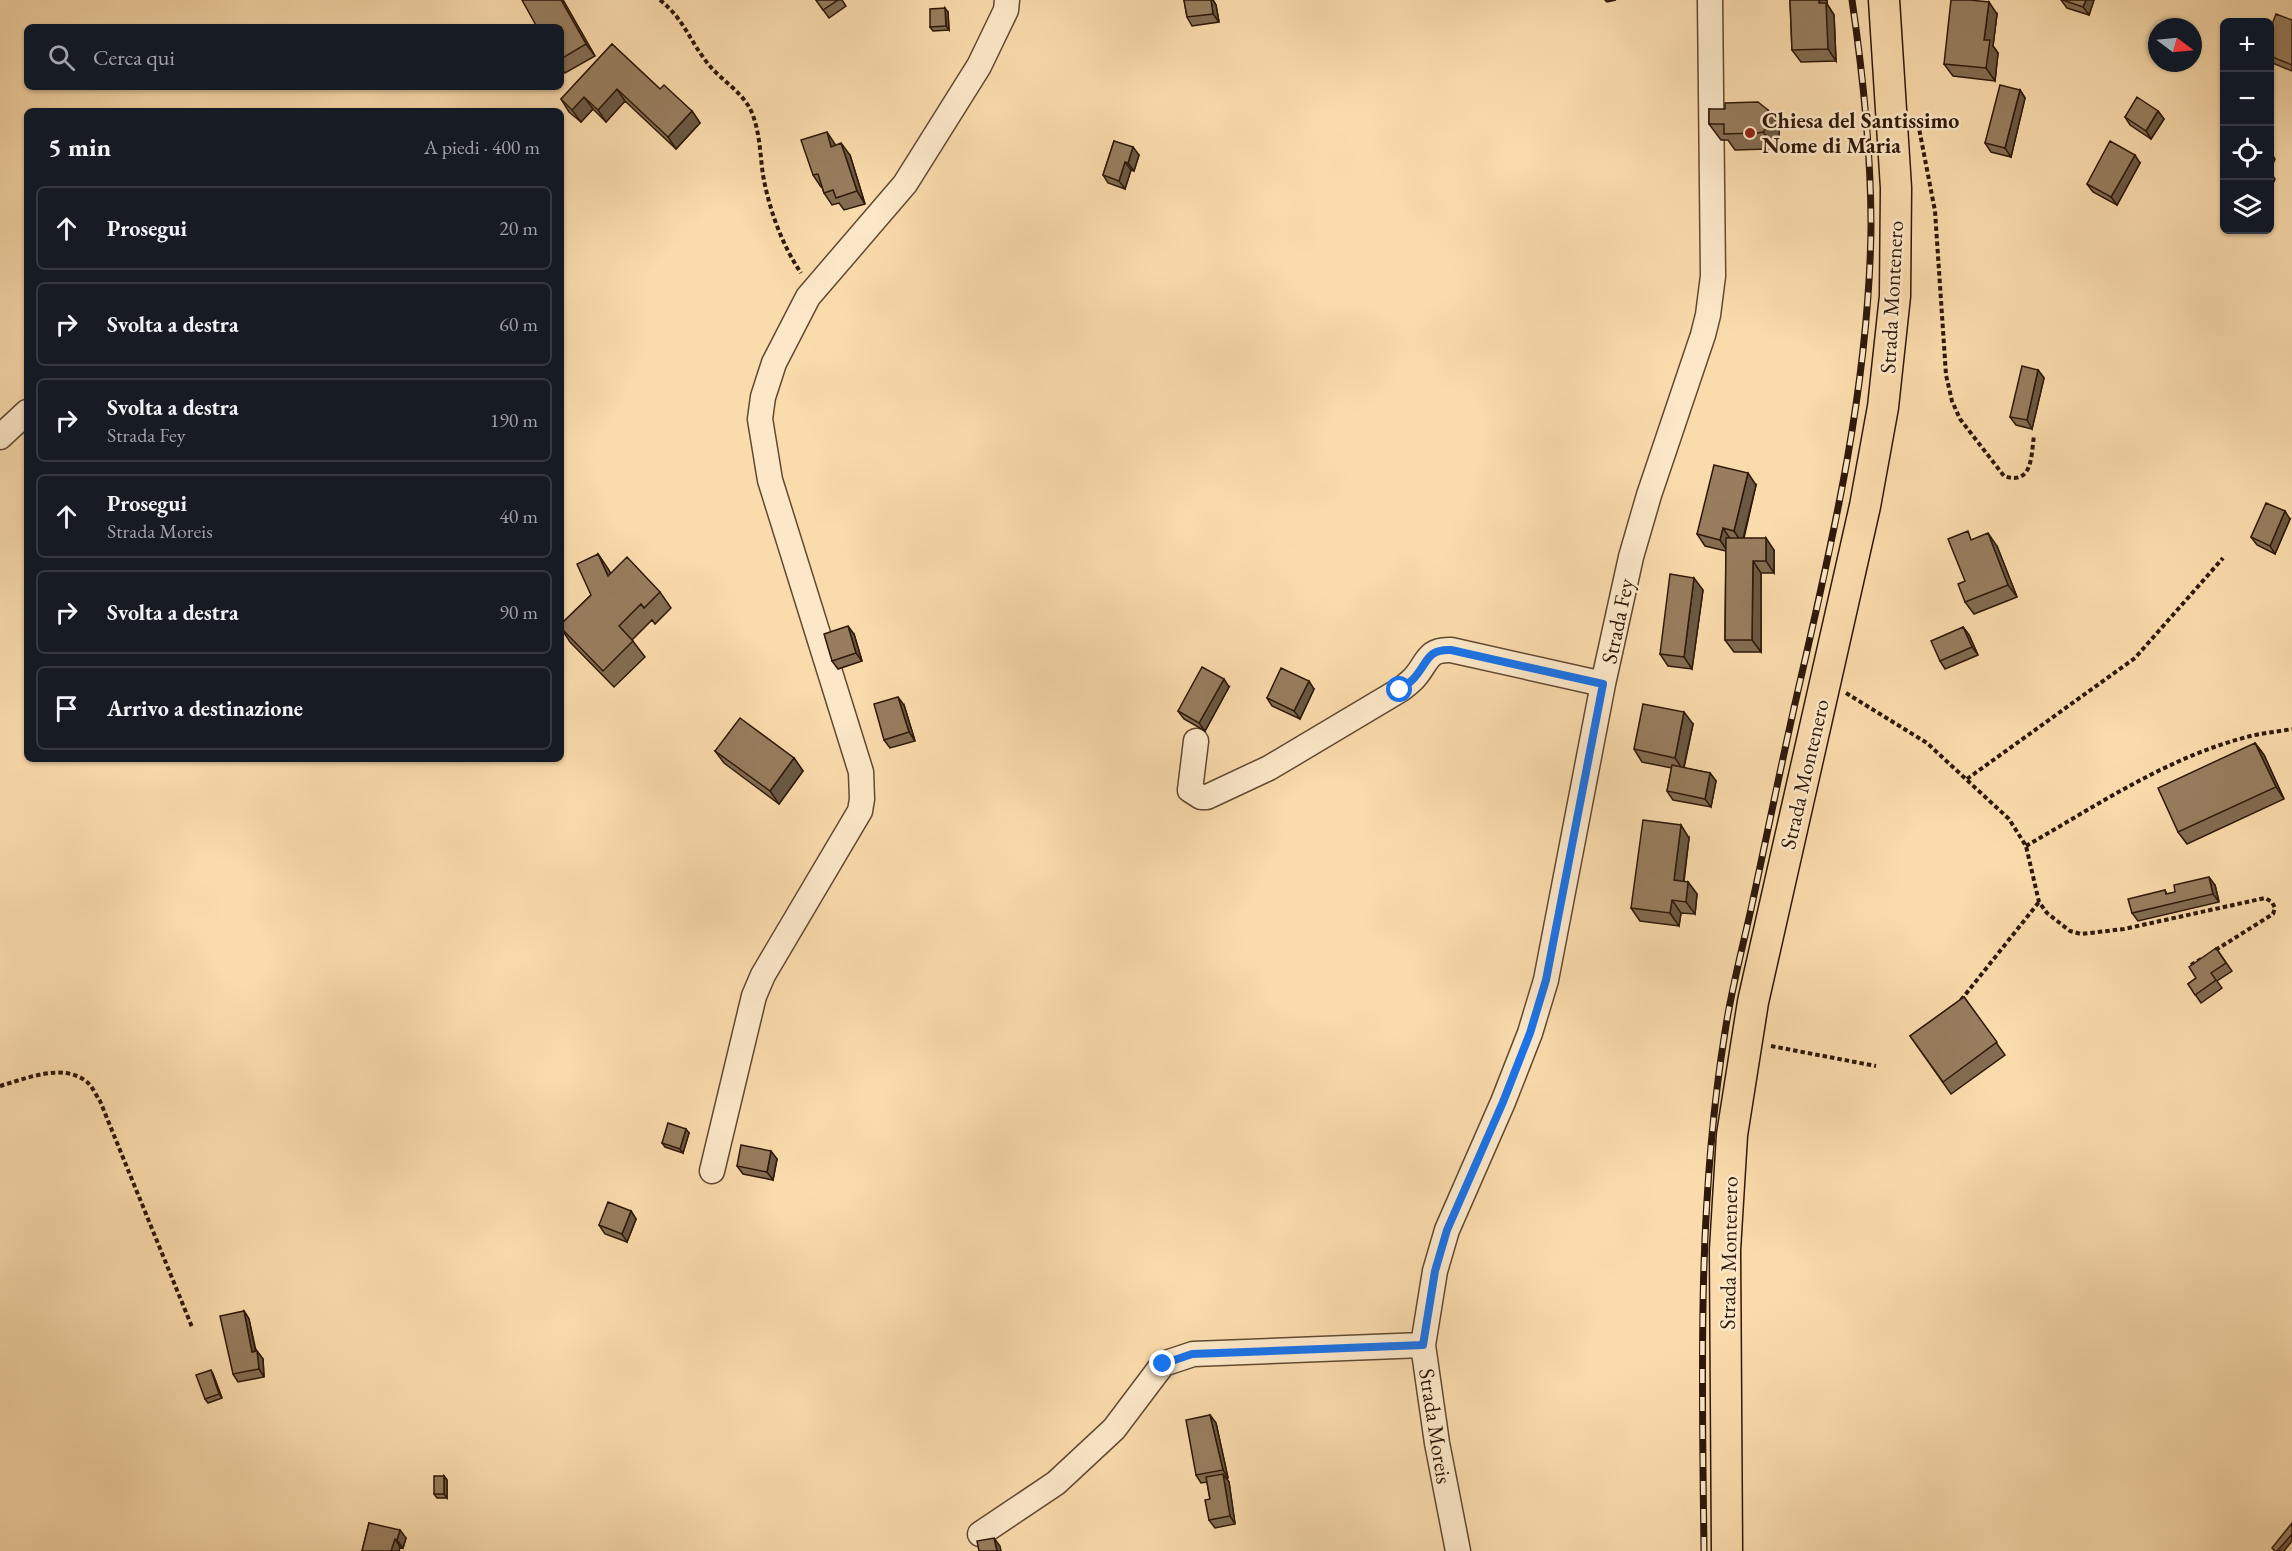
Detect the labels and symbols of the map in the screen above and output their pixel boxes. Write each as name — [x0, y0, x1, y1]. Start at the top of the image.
north arrow — [2148, 18, 2202, 72]
place label: Chiesa del Santissimo Nome di Maria — [1762, 106, 1959, 160]
marker: Chiesa del Santissimo Nome di Maria — [1743, 126, 1757, 140]
street label: Strada Montenero — [1873, 220, 1910, 374]
street label: Strada Fey — [1594, 575, 1641, 666]
route start — [1386, 676, 1412, 702]
street label: Strada Montenero — [1773, 696, 1836, 852]
street label: Strada Montenero — [1713, 1176, 1744, 1330]
route end — [1149, 1350, 1175, 1376]
street label: Strada Moreis — [1412, 1366, 1459, 1486]

